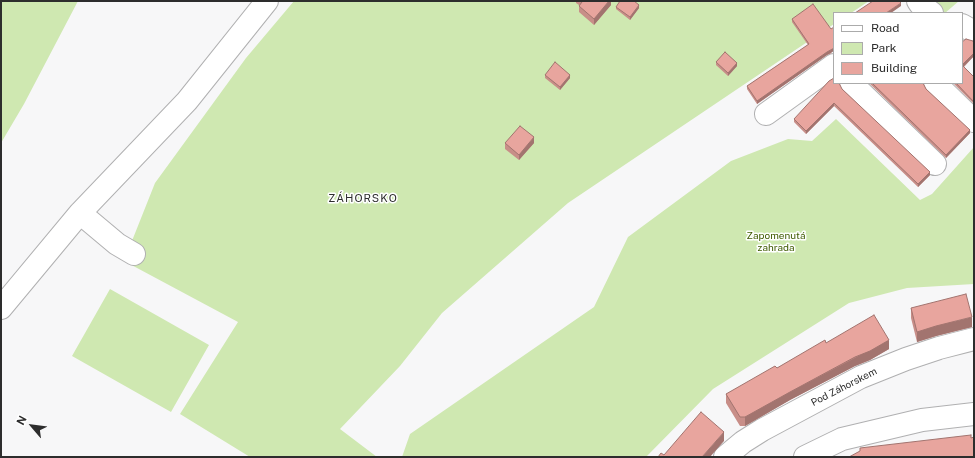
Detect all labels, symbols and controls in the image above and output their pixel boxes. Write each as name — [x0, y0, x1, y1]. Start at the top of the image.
legend — [833, 12, 963, 84]
text: Road — [871, 21, 899, 35]
text: Park — [871, 41, 897, 55]
text: Building — [871, 61, 917, 75]
district label: ZÁHORSKO — [328, 192, 398, 206]
park label: Zapomenutá zahrada — [747, 230, 805, 254]
street label: Pod Záhorskem — [809, 365, 879, 409]
north arrow — [12, 406, 52, 446]
text: N — [14, 414, 29, 427]

